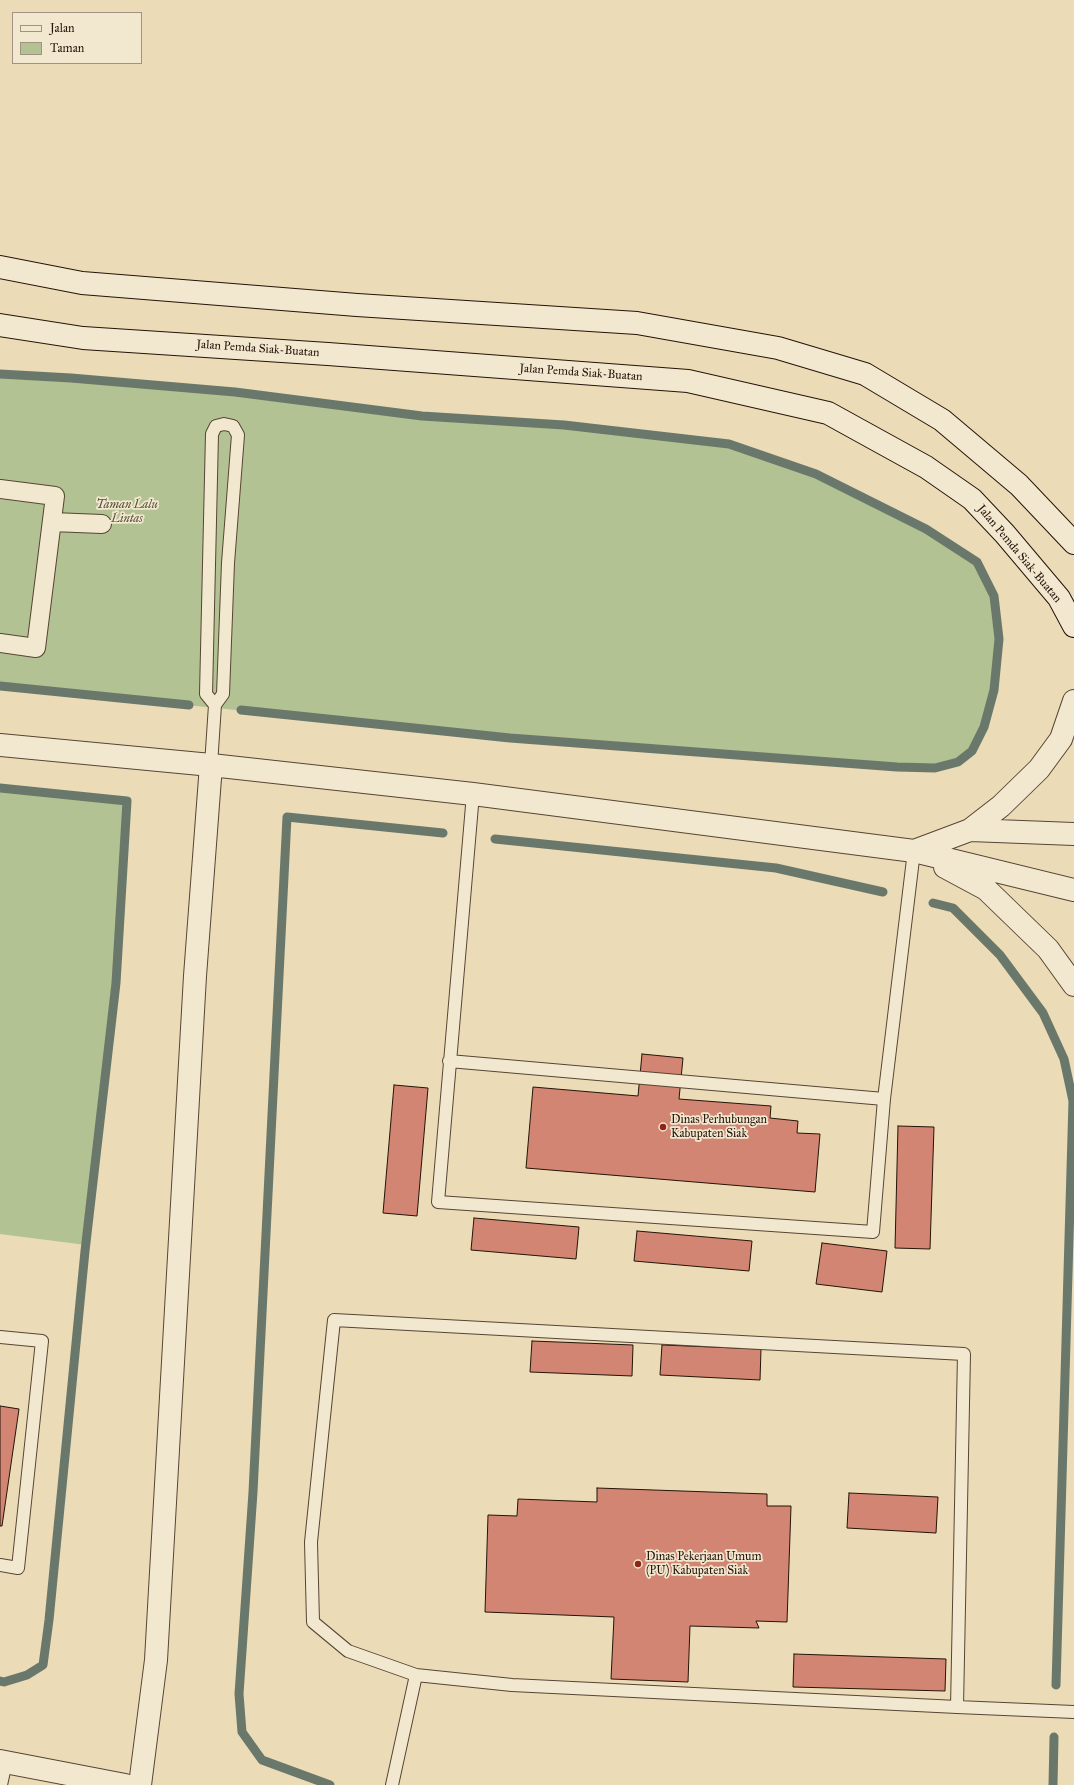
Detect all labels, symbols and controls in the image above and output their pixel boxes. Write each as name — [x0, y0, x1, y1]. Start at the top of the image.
legend — [12, 12, 142, 64]
text: Jalan — [50, 21, 74, 35]
text: Taman — [50, 41, 84, 55]
street label: Jalan Pemda Siak-Buatan — [196, 338, 320, 360]
street label: Jalan Pemda Siak-Buatan — [519, 362, 643, 384]
park label: Taman Lalu Lintas — [96, 498, 158, 526]
street label: Jalan Pemda Siak-Buatan — [974, 502, 1064, 606]
place label: Dinas Perhubungan Kabupaten Siak — [671, 1113, 767, 1141]
marker: Dinas Perhubungan Kabupaten Siak — [658, 1122, 668, 1132]
place label: Dinas Pekerjaan Umum (PU) Kabupaten Siak — [646, 1550, 762, 1578]
marker: Dinas Pekerjaan Umum (PU) Kabupaten Siak — [633, 1559, 643, 1569]

